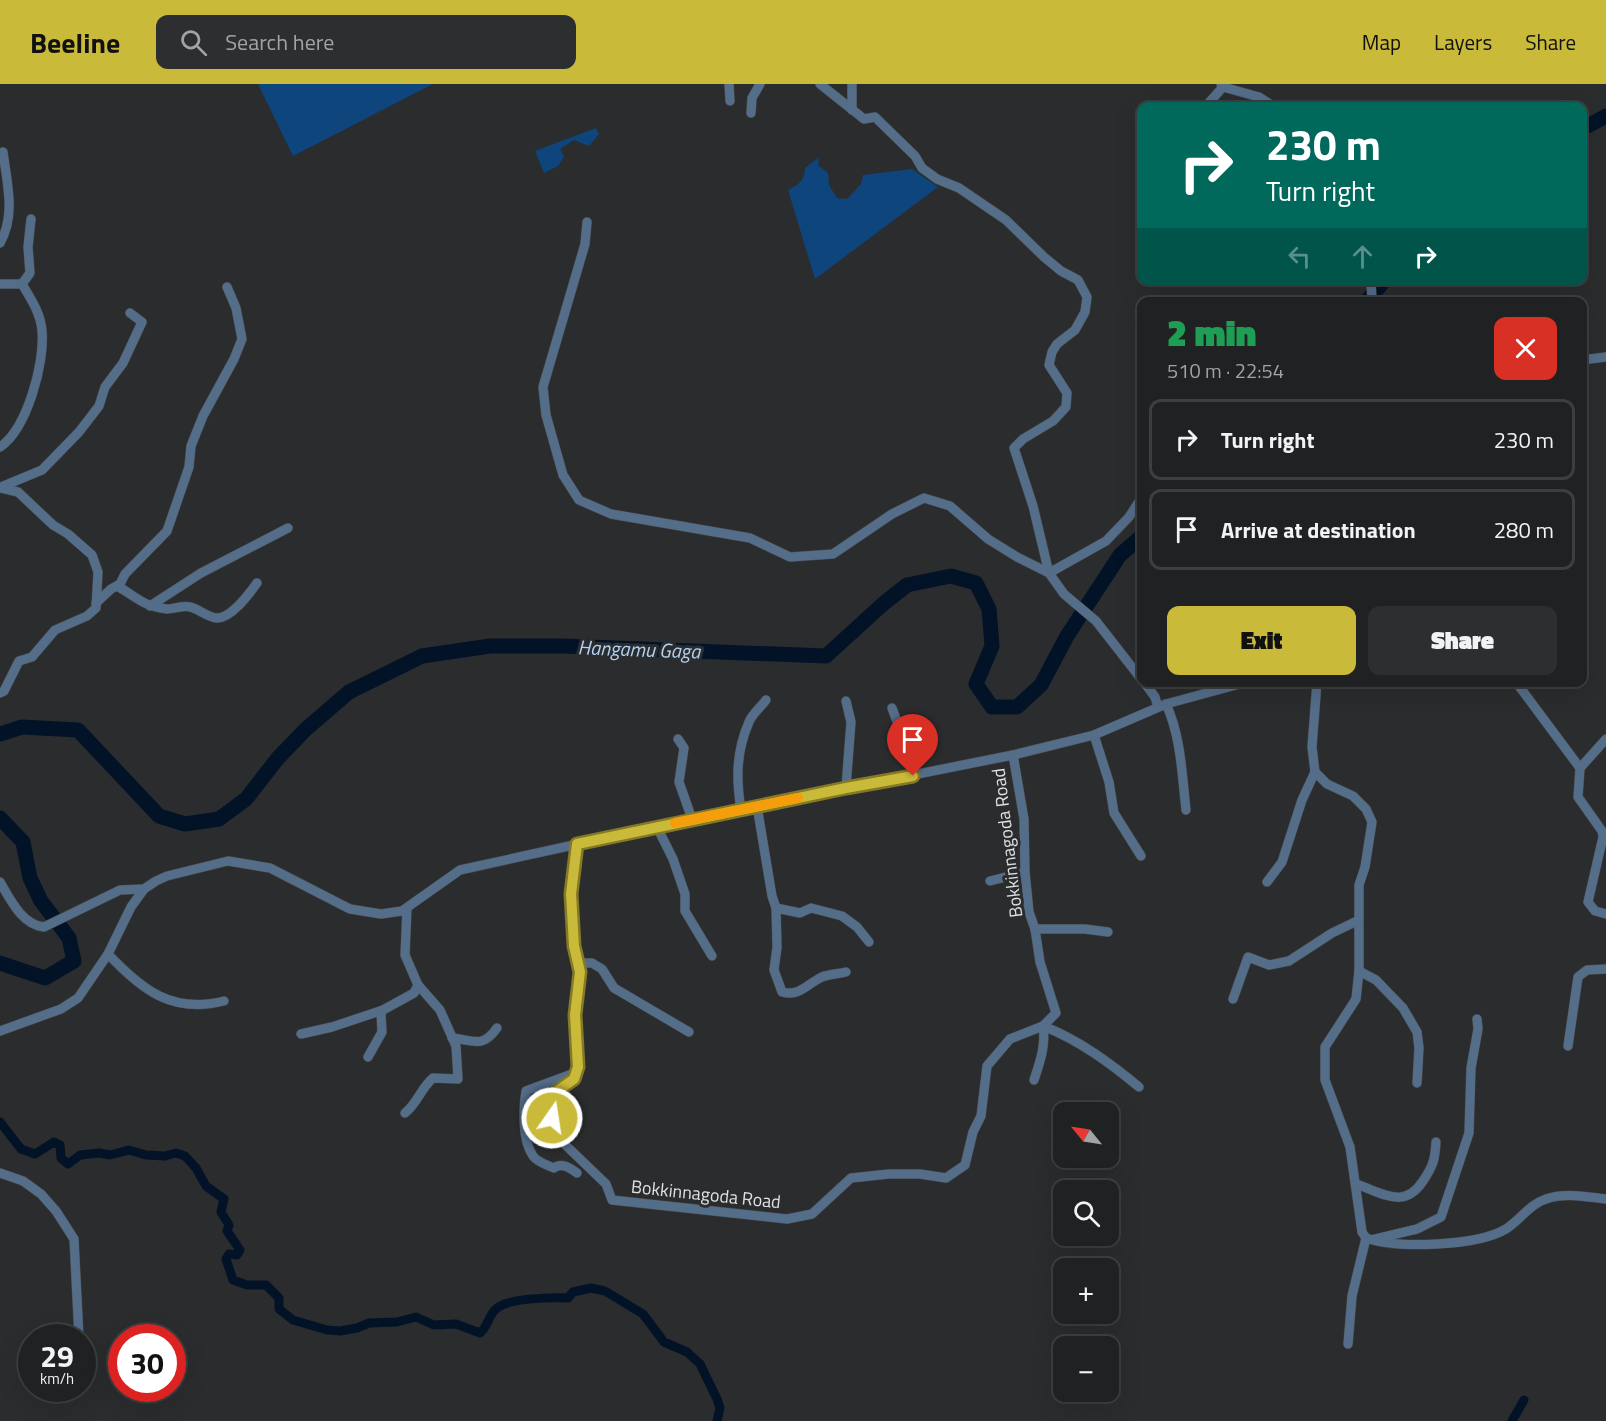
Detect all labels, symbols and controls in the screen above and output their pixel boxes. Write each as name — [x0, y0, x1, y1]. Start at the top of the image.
search box — [156, 15, 576, 69]
text: Beeline — [30, 21, 120, 64]
text: Search here — [225, 25, 334, 59]
icon: search — [177, 26, 210, 59]
text: Map — [1362, 26, 1401, 58]
text: Layers — [1434, 26, 1492, 58]
text: Share — [1525, 26, 1576, 58]
text: 230 m — [1266, 112, 1381, 176]
icon: right — [1167, 126, 1245, 204]
text: Turn right — [1266, 170, 1375, 211]
icon: left — [1283, 240, 1316, 273]
icon: ahead — [1346, 240, 1379, 273]
icon: right — [1409, 240, 1442, 273]
text: 2 min — [1167, 305, 1256, 360]
button: close — [1494, 317, 1557, 380]
text: 510 m · 22:54 — [1167, 355, 1284, 386]
icon: right — [1170, 423, 1203, 456]
text: Turn right — [1221, 423, 1315, 457]
text: 230 m — [1494, 423, 1554, 457]
icon: arrive — [1170, 513, 1203, 546]
text: Arrive at destination — [1221, 513, 1416, 547]
text: 280 m — [1494, 513, 1554, 547]
button: Exit — [1167, 606, 1356, 675]
button: Share — [1368, 606, 1557, 675]
water label: Hangamu Gaga — [577, 631, 702, 667]
pin — [887, 714, 938, 776]
icon: arrive — [896, 723, 929, 756]
street label: Bokkinnagoda Road — [984, 767, 1030, 919]
position arrow — [520, 1086, 584, 1150]
north arrow — [1053, 1102, 1119, 1168]
map controls — [1053, 1102, 1119, 1402]
street label: Bokkinnagoda Road — [630, 1173, 782, 1215]
button: search — [1053, 1180, 1119, 1246]
button: + — [1053, 1258, 1119, 1324]
speed limit sign: 30 — [108, 1324, 186, 1402]
text: 29 — [40, 1333, 74, 1379]
button: − — [1053, 1336, 1119, 1402]
text: km/h — [40, 1367, 74, 1390]

